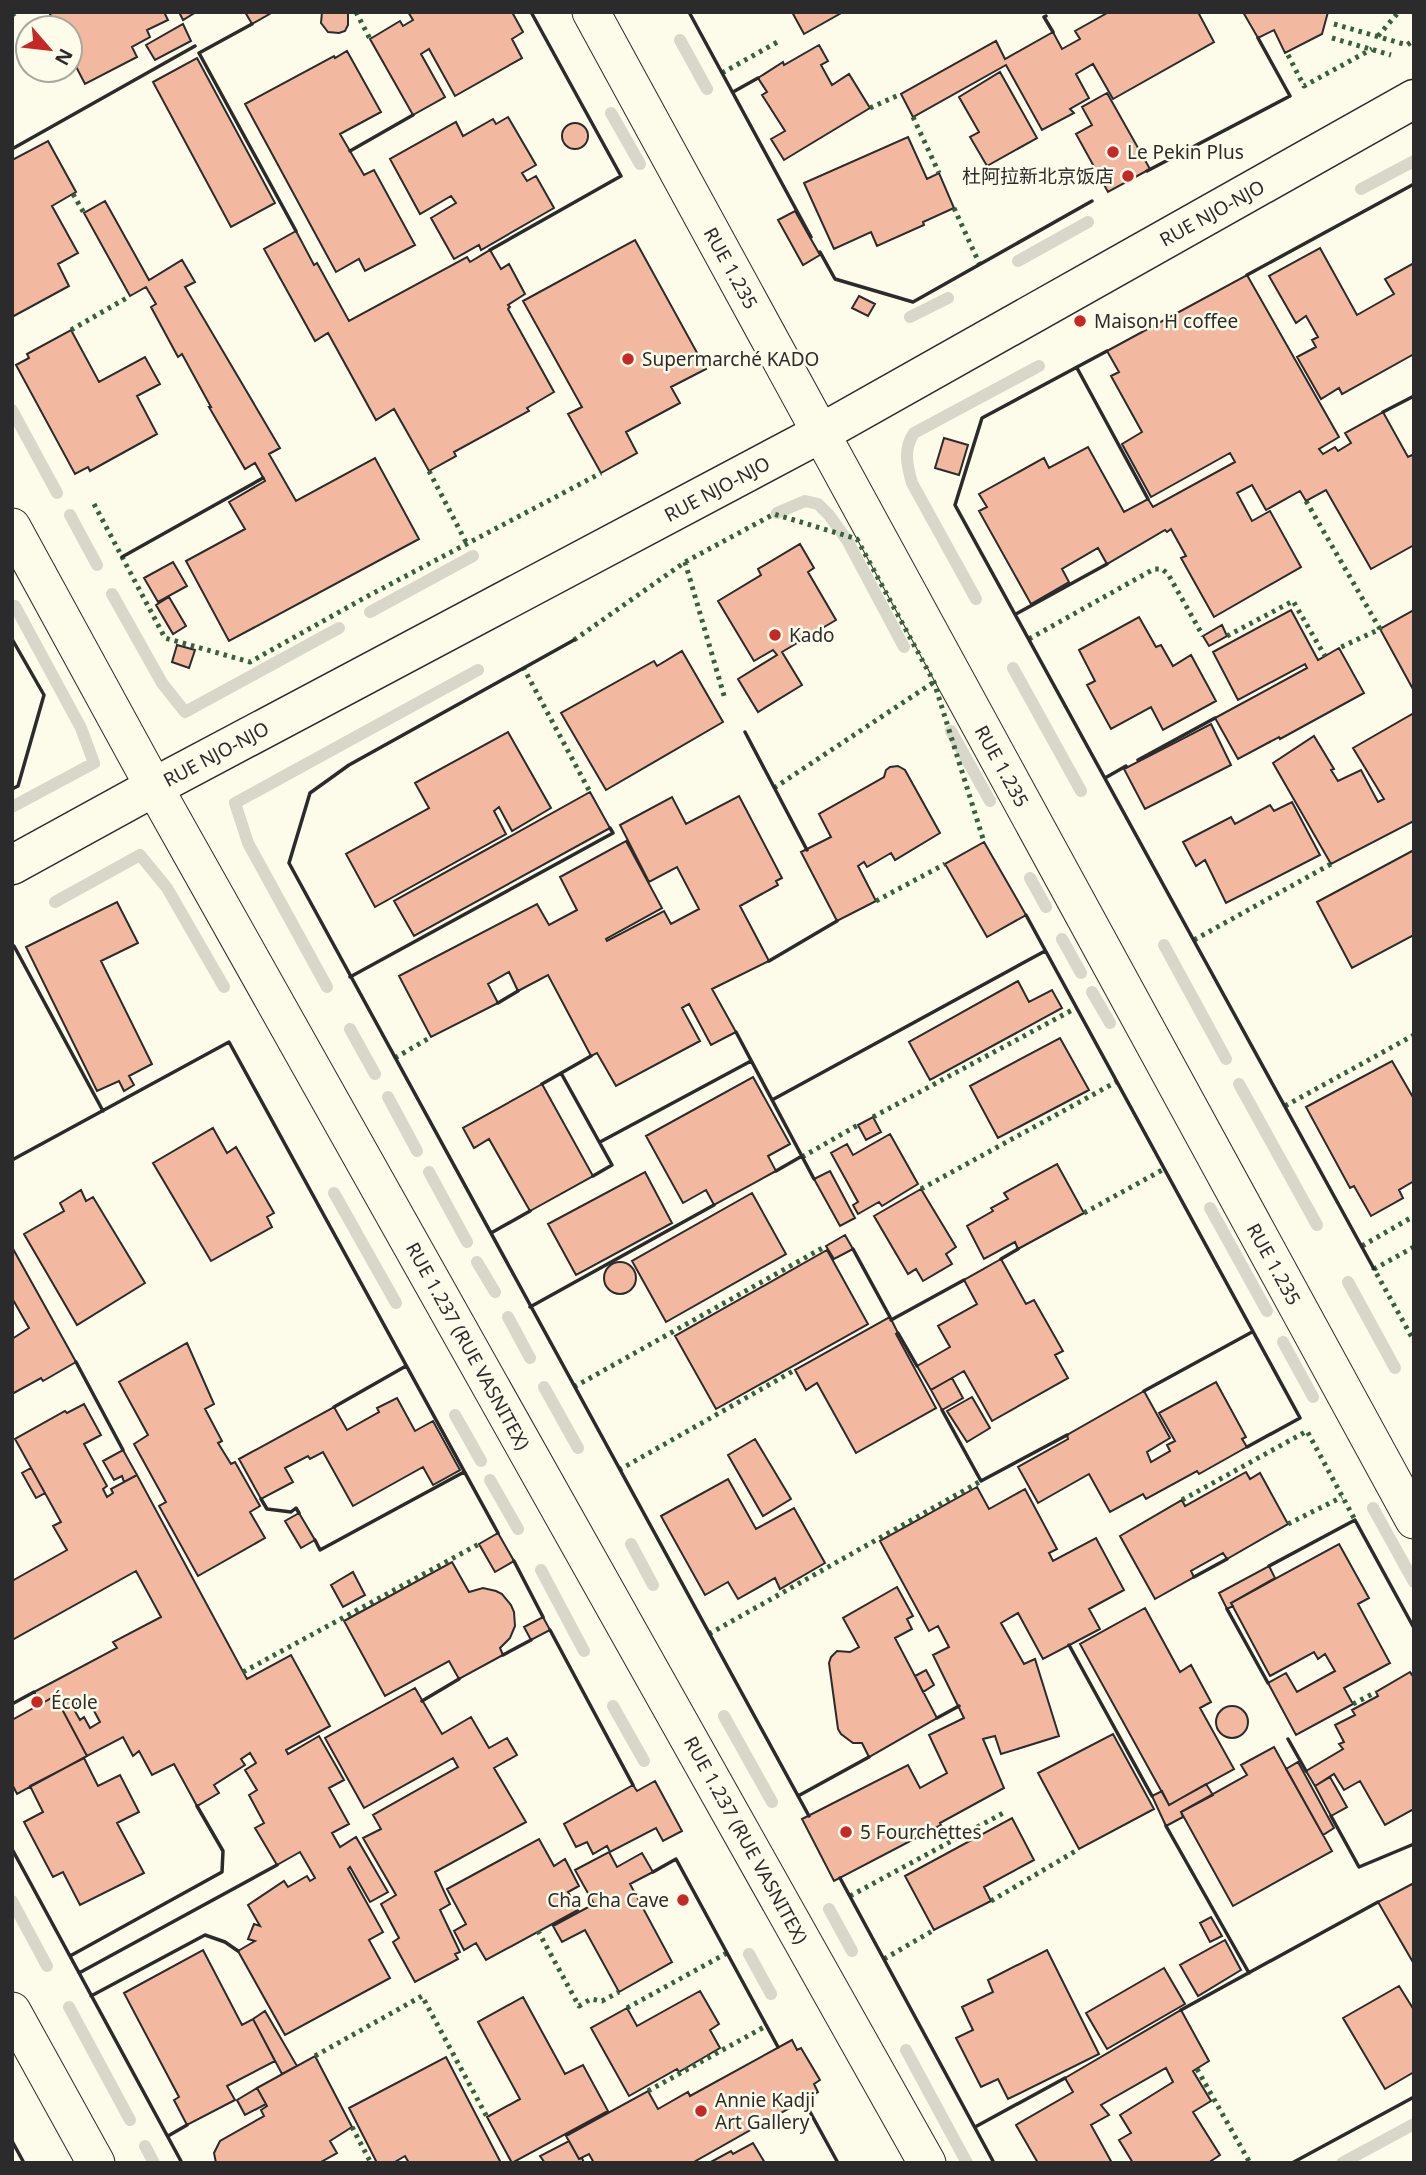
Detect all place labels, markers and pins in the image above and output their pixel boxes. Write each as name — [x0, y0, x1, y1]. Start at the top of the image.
place label: Le Pekin Plus — [1127, 139, 1244, 165]
marker: Le Pekin Plus — [1105, 144, 1121, 160]
place label: 杜阿拉新北京饭店 — [962, 163, 1114, 189]
marker: 杜阿拉新北京饭店 — [1120, 168, 1136, 184]
place label: Maison H coffee — [1094, 308, 1238, 334]
marker: Maison H coffee — [1072, 313, 1088, 329]
place label: Supermarché KADO — [642, 346, 819, 372]
marker: Supermarché KADO — [620, 351, 636, 367]
place label: Kado — [789, 622, 835, 648]
marker: Kado — [767, 627, 783, 643]
place label: École — [51, 1689, 98, 1715]
marker: École — [29, 1694, 45, 1710]
place label: 5 Fourchettes — [860, 1819, 982, 1845]
marker: 5 Fourchettes — [838, 1824, 854, 1840]
place label: Cha Cha Cave — [547, 1887, 669, 1913]
marker: Cha Cha Cave — [675, 1892, 691, 1908]
place label: Annie Kadji Art Gallery — [715, 2087, 815, 2135]
marker: Annie Kadji Art Gallery — [693, 2103, 709, 2119]

